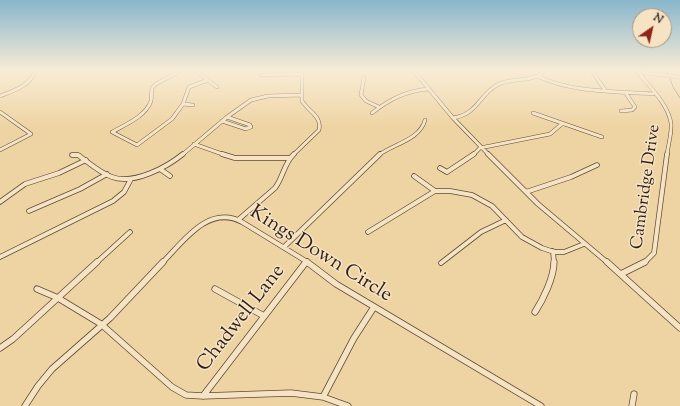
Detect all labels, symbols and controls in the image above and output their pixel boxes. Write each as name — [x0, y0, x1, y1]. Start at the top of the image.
north arrow — [632, 8, 672, 48]
text: N — [650, 10, 666, 28]
street label: Cambridge Drive — [628, 123, 666, 251]
street label: Kings Down Circle — [244, 202, 396, 308]
street label: Chadwell Lane — [193, 261, 291, 377]

